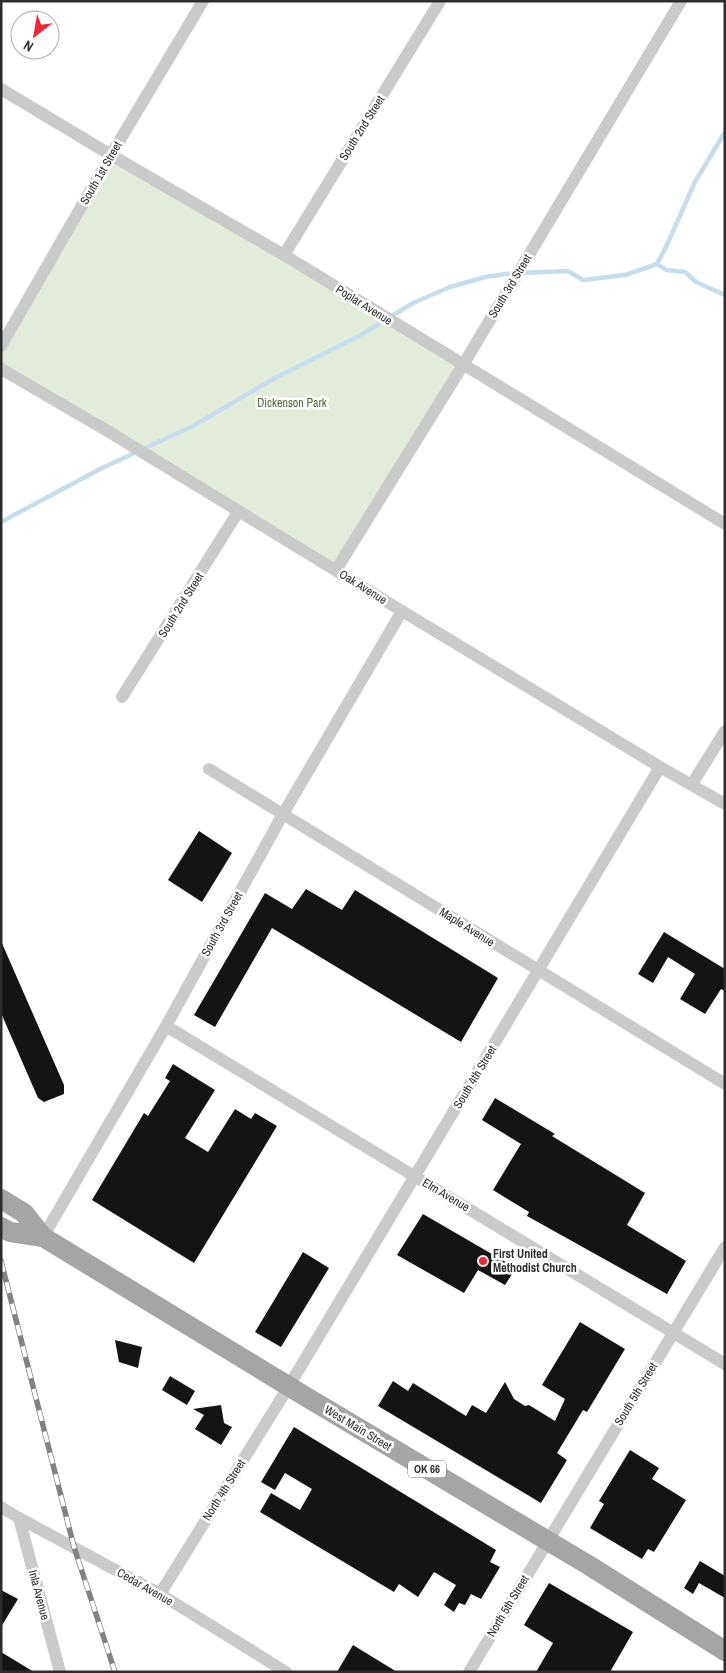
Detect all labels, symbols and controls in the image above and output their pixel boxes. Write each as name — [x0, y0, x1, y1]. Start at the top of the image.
north arrow — [10, 10, 60, 60]
text: N — [20, 36, 36, 56]
street label: South 2nd Street — [336, 92, 388, 164]
street label: South 1st Street — [76, 138, 126, 208]
street label: South 3rd Street — [485, 251, 535, 321]
street label: Poplar Avenue — [333, 281, 395, 329]
park label: Dickenson Park — [257, 395, 327, 411]
street label: Oak Avenue — [336, 566, 390, 608]
street label: South 2nd Street — [155, 569, 207, 641]
street label: South 3rd Street — [198, 889, 246, 959]
street label: Maple Avenue — [436, 904, 498, 950]
street label: South 4th Street — [450, 1042, 500, 1112]
street label: Elm Avenue — [419, 1175, 473, 1215]
place label: First United Methodist Church — [493, 1246, 577, 1276]
marker: First United Methodist Church — [477, 1255, 489, 1267]
street label: South 5th Street — [611, 1359, 661, 1429]
street label: West Main Street — [321, 1402, 395, 1455]
street label: North 4th Street — [199, 1456, 249, 1524]
road number: OK 66 — [408, 1460, 446, 1478]
street label: Cedar Avenue — [114, 1565, 176, 1609]
street label: Inla Avenue — [25, 1568, 53, 1622]
street label: North 5th Street — [483, 1572, 533, 1640]

